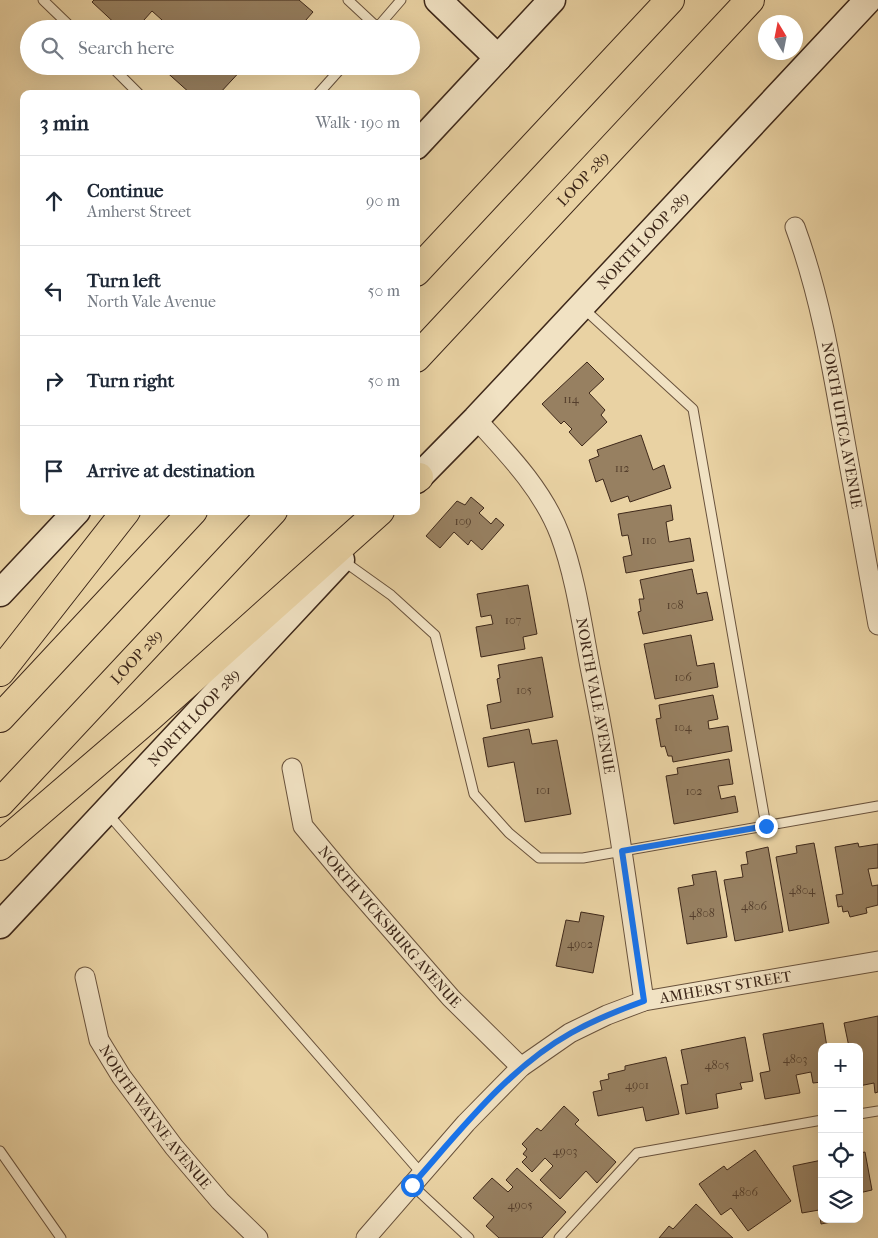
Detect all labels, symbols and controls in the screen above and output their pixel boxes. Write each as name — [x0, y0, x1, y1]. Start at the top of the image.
north arrow — [758, 15, 803, 60]
search box — [20, 20, 420, 75]
icon: search — [38, 34, 66, 62]
text: Search here — [78, 37, 174, 59]
text: 3 min — [40, 111, 89, 135]
text: Walk · 190 m — [316, 113, 400, 132]
street label: LOOP 289 — [553, 148, 613, 210]
text: Continue — [87, 180, 163, 202]
icon: ahead — [40, 187, 68, 215]
street label: NORTH LOOP 289 — [593, 188, 693, 293]
text: 90 m — [366, 191, 400, 210]
text: Amherst Street — [87, 202, 192, 221]
text: Turn left — [87, 270, 161, 292]
icon: left — [40, 277, 68, 305]
text: 50 m — [368, 281, 400, 300]
text: North Vale Avenue — [87, 292, 216, 311]
street label: NORTH UTICA AVENUE — [818, 340, 866, 510]
icon: right — [40, 367, 68, 395]
text: Turn right — [87, 370, 174, 392]
text: 50 m — [368, 371, 400, 390]
house number: 114 — [563, 392, 580, 406]
icon: arrive — [40, 457, 68, 485]
text: Arrive at destination — [87, 460, 255, 482]
house number: 112 — [615, 461, 629, 475]
house number: 109 — [454, 514, 472, 528]
house number: 110 — [641, 533, 657, 547]
house number: 108 — [667, 598, 683, 612]
house number: 107 — [505, 613, 522, 627]
street label: NORTH VALE AVENUE — [572, 616, 619, 775]
street label: LOOP 289 — [107, 626, 166, 688]
street label: NORTH LOOP 289 — [144, 665, 244, 770]
house number: 106 — [674, 670, 692, 684]
house number: 105 — [516, 683, 532, 697]
house number: 104 — [674, 720, 693, 734]
house number: 101 — [535, 783, 551, 797]
house number: 102 — [685, 784, 703, 798]
route end — [755, 815, 778, 838]
street label: NORTH VICKSBURG AVENUE — [315, 842, 465, 1012]
house number: 4804 — [789, 883, 816, 897]
house number: 4806 — [741, 899, 768, 913]
house number: 4808 — [689, 906, 715, 920]
house number: 4902 — [567, 937, 593, 951]
street label: AMHERST STREET — [657, 967, 794, 1007]
street label: NORTH WAYNE AVENUE — [95, 1042, 215, 1193]
map controls — [818, 1043, 863, 1223]
button: + — [818, 1043, 863, 1088]
house number: 4803 — [783, 1052, 807, 1066]
house number: 4805 — [705, 1058, 729, 1072]
house number: 4901 — [625, 1078, 649, 1092]
button: − — [818, 1088, 863, 1133]
button: locate — [818, 1133, 863, 1178]
house number: 4903 — [553, 1144, 578, 1158]
route start — [401, 1174, 424, 1197]
button: layers — [818, 1178, 863, 1223]
house number: 4806 — [732, 1185, 759, 1199]
house number: 4905 — [507, 1198, 533, 1212]

